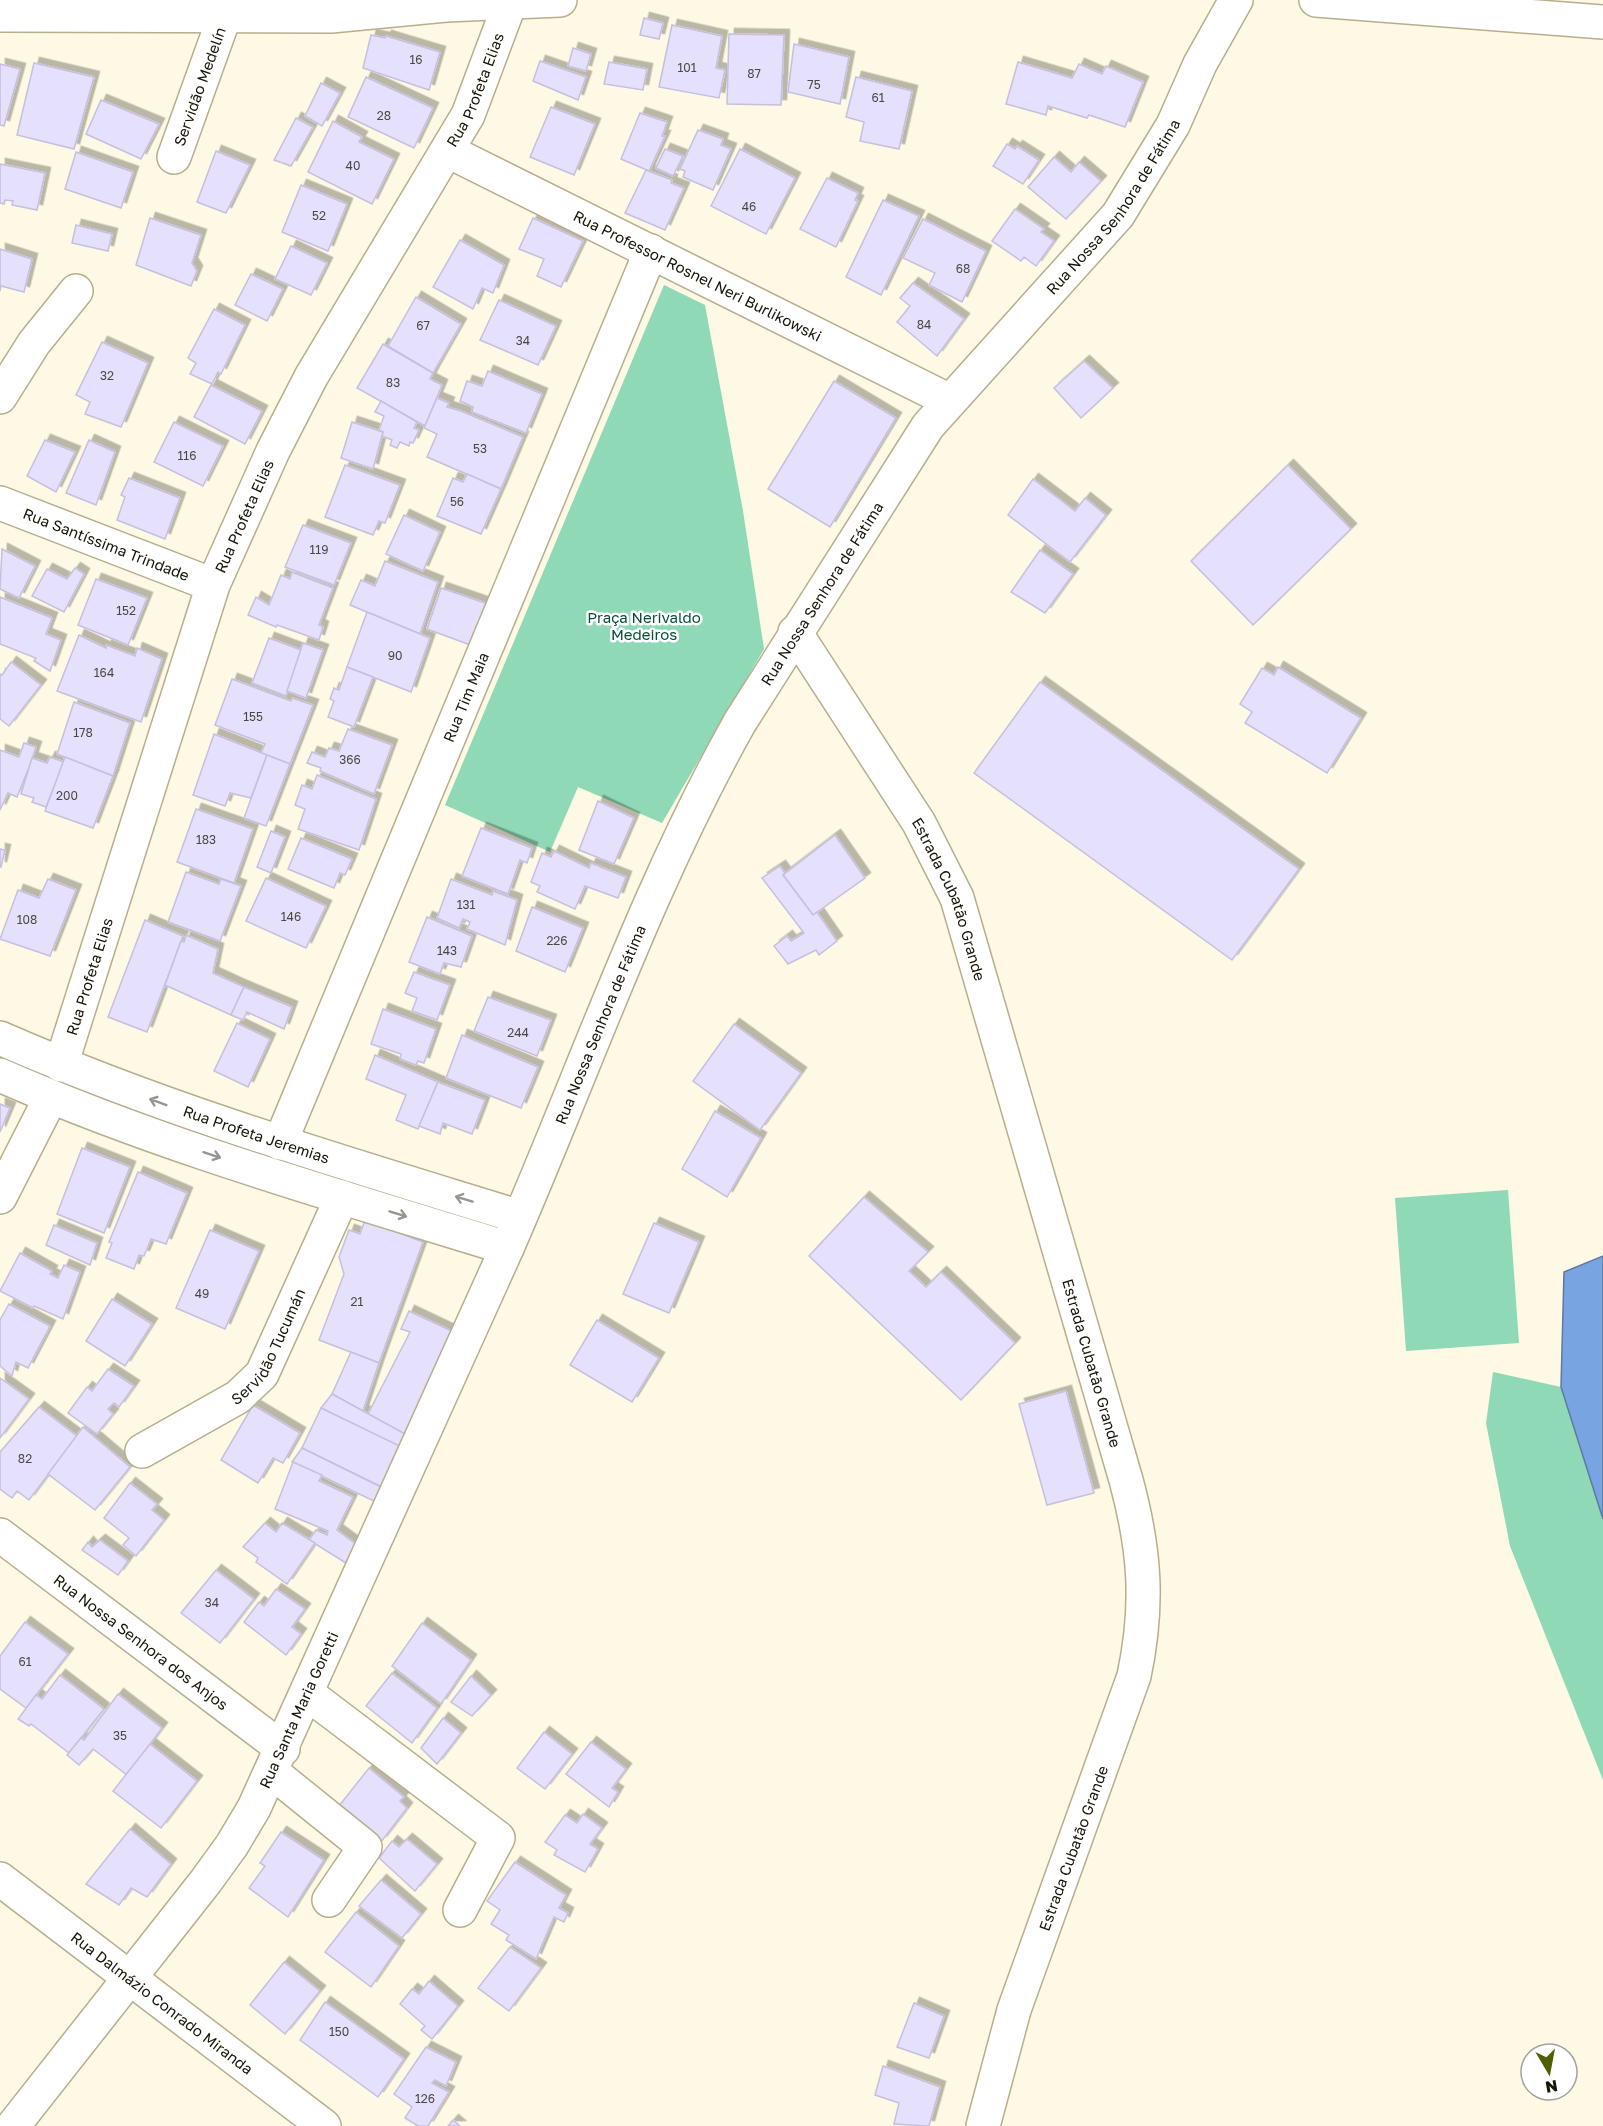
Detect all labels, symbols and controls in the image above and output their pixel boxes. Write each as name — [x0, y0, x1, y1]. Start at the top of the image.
street label: Servidão Medelín — [170, 24, 229, 148]
street label: Rua Profeta Elias — [442, 30, 507, 150]
house number: 16 — [409, 52, 423, 67]
house number: 101 — [677, 60, 697, 75]
house number: 87 — [747, 66, 761, 81]
house number: 75 — [807, 77, 821, 92]
house number: 61 — [871, 90, 885, 105]
house number: 28 — [377, 108, 391, 123]
street label: Rua Nossa Senhora de Fátima — [1042, 117, 1183, 298]
house number: 40 — [346, 158, 360, 173]
house number: 46 — [742, 199, 756, 214]
street label: Rua Professor Rosnel Neri Burlikowski — [571, 206, 825, 345]
house number: 52 — [312, 208, 326, 223]
house number: 68 — [956, 261, 970, 276]
house number: 84 — [917, 317, 931, 332]
house number: 67 — [416, 318, 430, 333]
house number: 34 — [516, 333, 530, 348]
house number: 32 — [100, 368, 114, 383]
house number: 83 — [386, 375, 400, 390]
house number: 53 — [473, 441, 487, 456]
house number: 116 — [178, 448, 196, 463]
street label: Rua Profeta Elias — [211, 457, 277, 576]
house number: 56 — [450, 494, 464, 509]
street label: Rua Nossa Senhora de Fátima — [757, 498, 887, 689]
street label: Rua Santíssima Trindade — [21, 504, 192, 584]
house number: 119 — [310, 542, 328, 557]
house number: 152 — [116, 603, 136, 618]
park label: Praça Nerivaldo Medeiros — [587, 608, 701, 643]
house number: 90 — [388, 648, 402, 663]
street label: Rua Tim Maia — [439, 649, 492, 745]
house number: 164 — [94, 665, 114, 680]
house number: 155 — [243, 709, 263, 724]
house number: 178 — [73, 725, 93, 740]
house number: 366 — [339, 752, 361, 767]
house number: 200 — [56, 788, 78, 803]
street label: Estrada Cubatão Grande — [909, 814, 990, 983]
house number: 183 — [196, 832, 216, 847]
house number: 131 — [457, 897, 476, 912]
house number: 146 — [281, 909, 301, 924]
house number: 108 — [17, 912, 37, 927]
street label: Rua Profeta Elias — [62, 915, 116, 1037]
street label: Rua Nossa Senhora de Fátima — [551, 922, 649, 1127]
house number: 226 — [546, 933, 568, 948]
house number: 143 — [437, 943, 457, 958]
house number: 244 — [507, 1025, 529, 1040]
one-way arrow — [150, 1096, 168, 1107]
street label: Rua Profeta Jeremias — [181, 1101, 332, 1167]
one-way arrow — [202, 1150, 221, 1161]
one-way arrow — [455, 1193, 474, 1204]
one-way arrow — [388, 1209, 407, 1220]
street label: Estrada Cubatão Grande — [1059, 1277, 1125, 1450]
house number: 49 — [195, 1286, 209, 1301]
street label: Servidão Tucumán — [228, 1286, 309, 1408]
house number: 21 — [351, 1294, 364, 1309]
house number: 82 — [18, 1451, 32, 1466]
street label: Rua Nossa Senhora dos Anjos — [50, 1570, 232, 1713]
house number: 34 — [205, 1595, 219, 1610]
street label: Rua Santa Maria Goretti — [255, 1629, 342, 1791]
house number: 61 — [18, 1654, 32, 1669]
house number: 35 — [113, 1728, 127, 1743]
street label: Estrada Cubatão Grande — [1035, 1763, 1111, 1933]
street label: Rua Dalmázio Conrado Miranda — [68, 1928, 257, 2078]
house number: 150 — [329, 2024, 349, 2039]
north arrow — [1519, 2042, 1579, 2102]
text: N — [1544, 2076, 1559, 2098]
house number: 126 — [415, 2091, 435, 2106]

